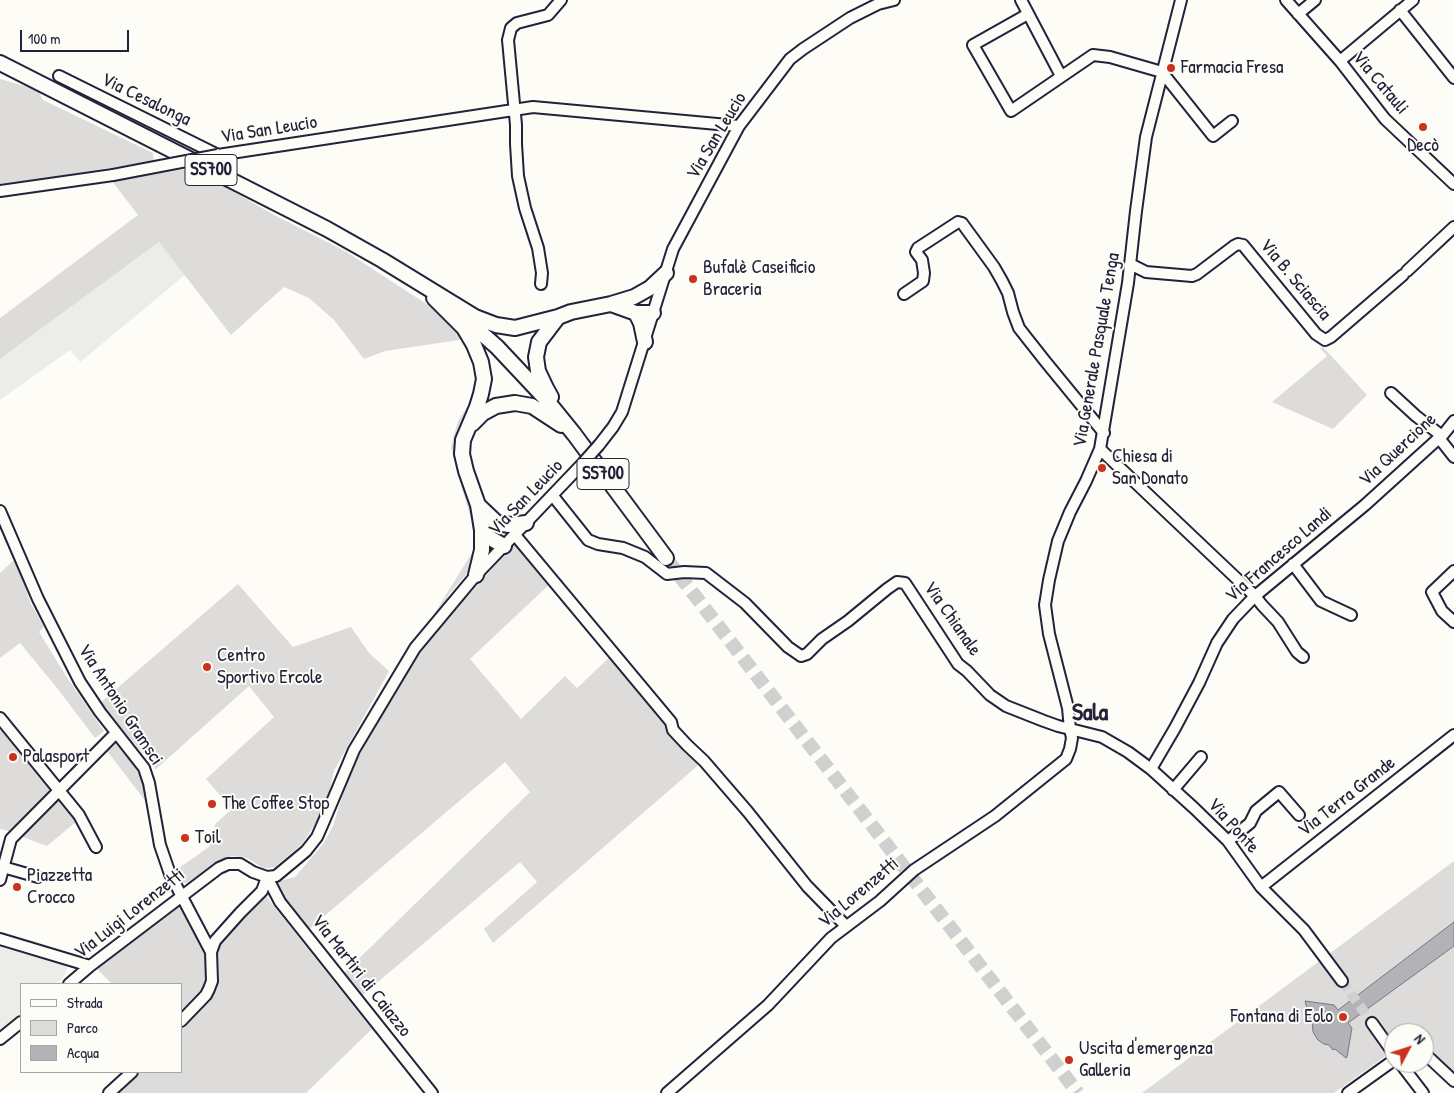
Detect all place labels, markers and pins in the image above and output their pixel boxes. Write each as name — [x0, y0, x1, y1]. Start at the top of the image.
place label: Farmacia Fresa — [1181, 57, 1283, 79]
marker: Farmacia Fresa — [1165, 62, 1177, 74]
marker: Decò — [1417, 121, 1429, 133]
place label: Decò — [1407, 135, 1439, 157]
place label: Bufalè Caseificio Braceria — [703, 257, 815, 301]
marker: Bufalè Caseificio Braceria — [687, 273, 699, 285]
place label: Chiesa di San Donato — [1112, 446, 1188, 490]
marker: Chiesa di San Donato — [1096, 462, 1108, 474]
place label: Centro Sportivo Ercole — [217, 645, 323, 689]
marker: Centro Sportivo Ercole — [201, 661, 213, 673]
place label: Palasport — [23, 746, 89, 768]
marker: Palasport — [7, 751, 19, 763]
place label: The Coffee Stop — [222, 793, 329, 815]
marker: The Coffee Stop — [206, 798, 218, 810]
place label: Toil — [195, 827, 221, 849]
marker: Toil — [179, 832, 191, 844]
place label: Piazzetta Crocco — [27, 865, 92, 909]
marker: Piazzetta Crocco — [11, 881, 23, 893]
place label: Fontana di Eolo — [1230, 1006, 1333, 1028]
marker: Fontana di Eolo — [1337, 1011, 1349, 1023]
place label: Uscita d'emergenza Galleria — [1079, 1038, 1213, 1082]
marker: Uscita d'emergenza Galleria — [1063, 1054, 1075, 1066]

